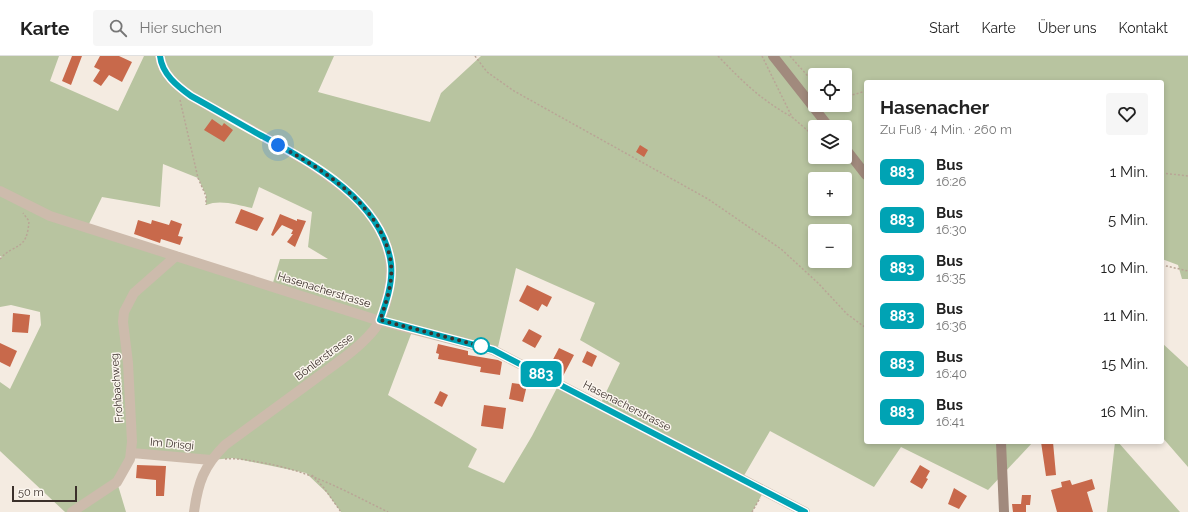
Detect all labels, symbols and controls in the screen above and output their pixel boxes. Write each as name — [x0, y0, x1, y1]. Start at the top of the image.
search box — [93, 10, 373, 46]
text: Karte — [20, 17, 69, 39]
icon: search — [107, 17, 129, 39]
text: Hier suchen — [139, 19, 222, 37]
text: Start — [929, 20, 959, 36]
text: Karte — [981, 20, 1016, 36]
text: Über uns — [1038, 20, 1097, 36]
text: Kontakt — [1119, 20, 1168, 36]
map controls — [808, 68, 852, 268]
button: locate — [808, 68, 852, 112]
button: heart — [1106, 93, 1148, 135]
text: Hasenacher — [880, 96, 989, 118]
button: layers — [808, 120, 852, 164]
text: Zu Fuß · 4 Min. · 260 m — [880, 122, 1012, 137]
your location — [268, 135, 288, 155]
text: Bus — [936, 156, 963, 174]
text: 1 Min. — [1110, 163, 1148, 181]
text: 883 — [890, 164, 914, 180]
button: + — [808, 172, 852, 216]
text: 16:26 — [936, 174, 966, 189]
text: Bus — [936, 204, 963, 222]
text: 5 Min. — [1108, 211, 1148, 229]
text: 883 — [890, 212, 914, 228]
text: 16:30 — [936, 222, 967, 237]
button: − — [808, 224, 852, 268]
text: Bus — [936, 252, 963, 270]
text: 10 Min. — [1101, 259, 1148, 277]
text: 883 — [890, 260, 914, 276]
street label: Hasenacherstrasse — [276, 270, 373, 311]
text: 16:35 — [936, 270, 966, 285]
text: Bus — [936, 300, 963, 318]
text: 11 Min. — [1103, 307, 1148, 325]
text: 883 — [890, 308, 914, 324]
text: 16:36 — [936, 318, 967, 333]
street label: Bönlerstrasse — [292, 331, 356, 383]
unlabelled marker — [472, 337, 490, 355]
text: Bus — [936, 348, 963, 366]
street label: Frohbachweg — [108, 353, 126, 423]
text: 15 Min. — [1102, 355, 1148, 373]
text: 883 — [890, 356, 914, 372]
line badge: 883 — [518, 361, 564, 387]
text: 883 — [529, 366, 553, 382]
text: 16:40 — [936, 366, 967, 381]
street label: Hasenacherstrasse — [581, 378, 674, 434]
text: Bus — [936, 396, 963, 414]
text: 16 Min. — [1101, 403, 1148, 421]
text: 883 — [890, 404, 914, 420]
text: 16:41 — [936, 414, 965, 429]
street label: Im Drisgi — [149, 436, 195, 452]
scale bar — [12, 484, 77, 503]
text: 50 m — [18, 486, 44, 499]

